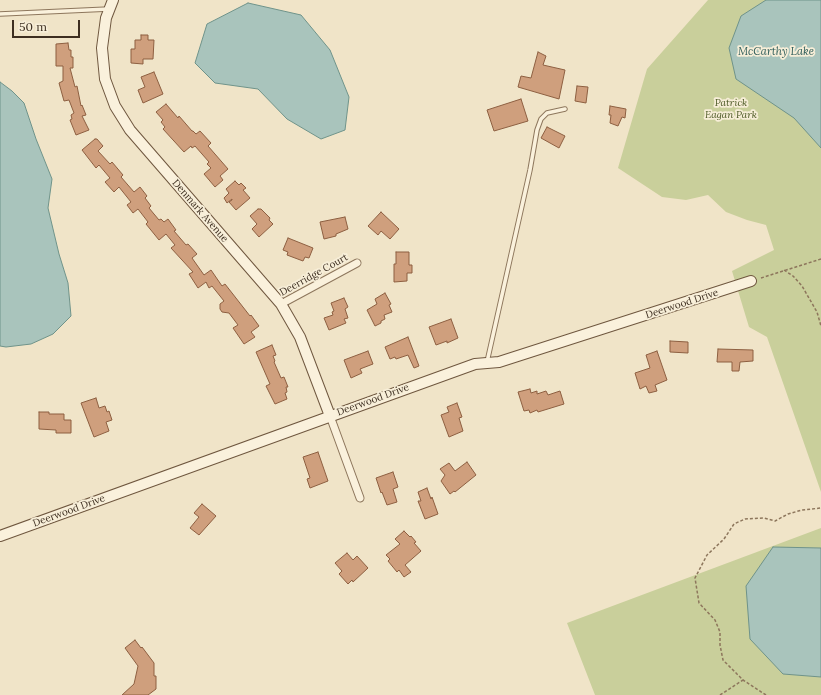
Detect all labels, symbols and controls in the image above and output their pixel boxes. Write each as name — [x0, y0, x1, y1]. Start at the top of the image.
scale bar — [14, 12, 82, 38]
text: 50 m — [19, 19, 47, 34]
water label: McCarthy Lake — [738, 45, 814, 59]
park label: Patrick Eagan Park — [705, 97, 757, 120]
street label: Denmark Avenue — [169, 177, 231, 245]
street label: Deerridge Court — [278, 251, 350, 299]
street label: Deerwood Drive — [644, 287, 720, 321]
street label: Deerwood Drive — [335, 381, 411, 419]
street label: Deerwood Drive — [31, 492, 107, 530]

